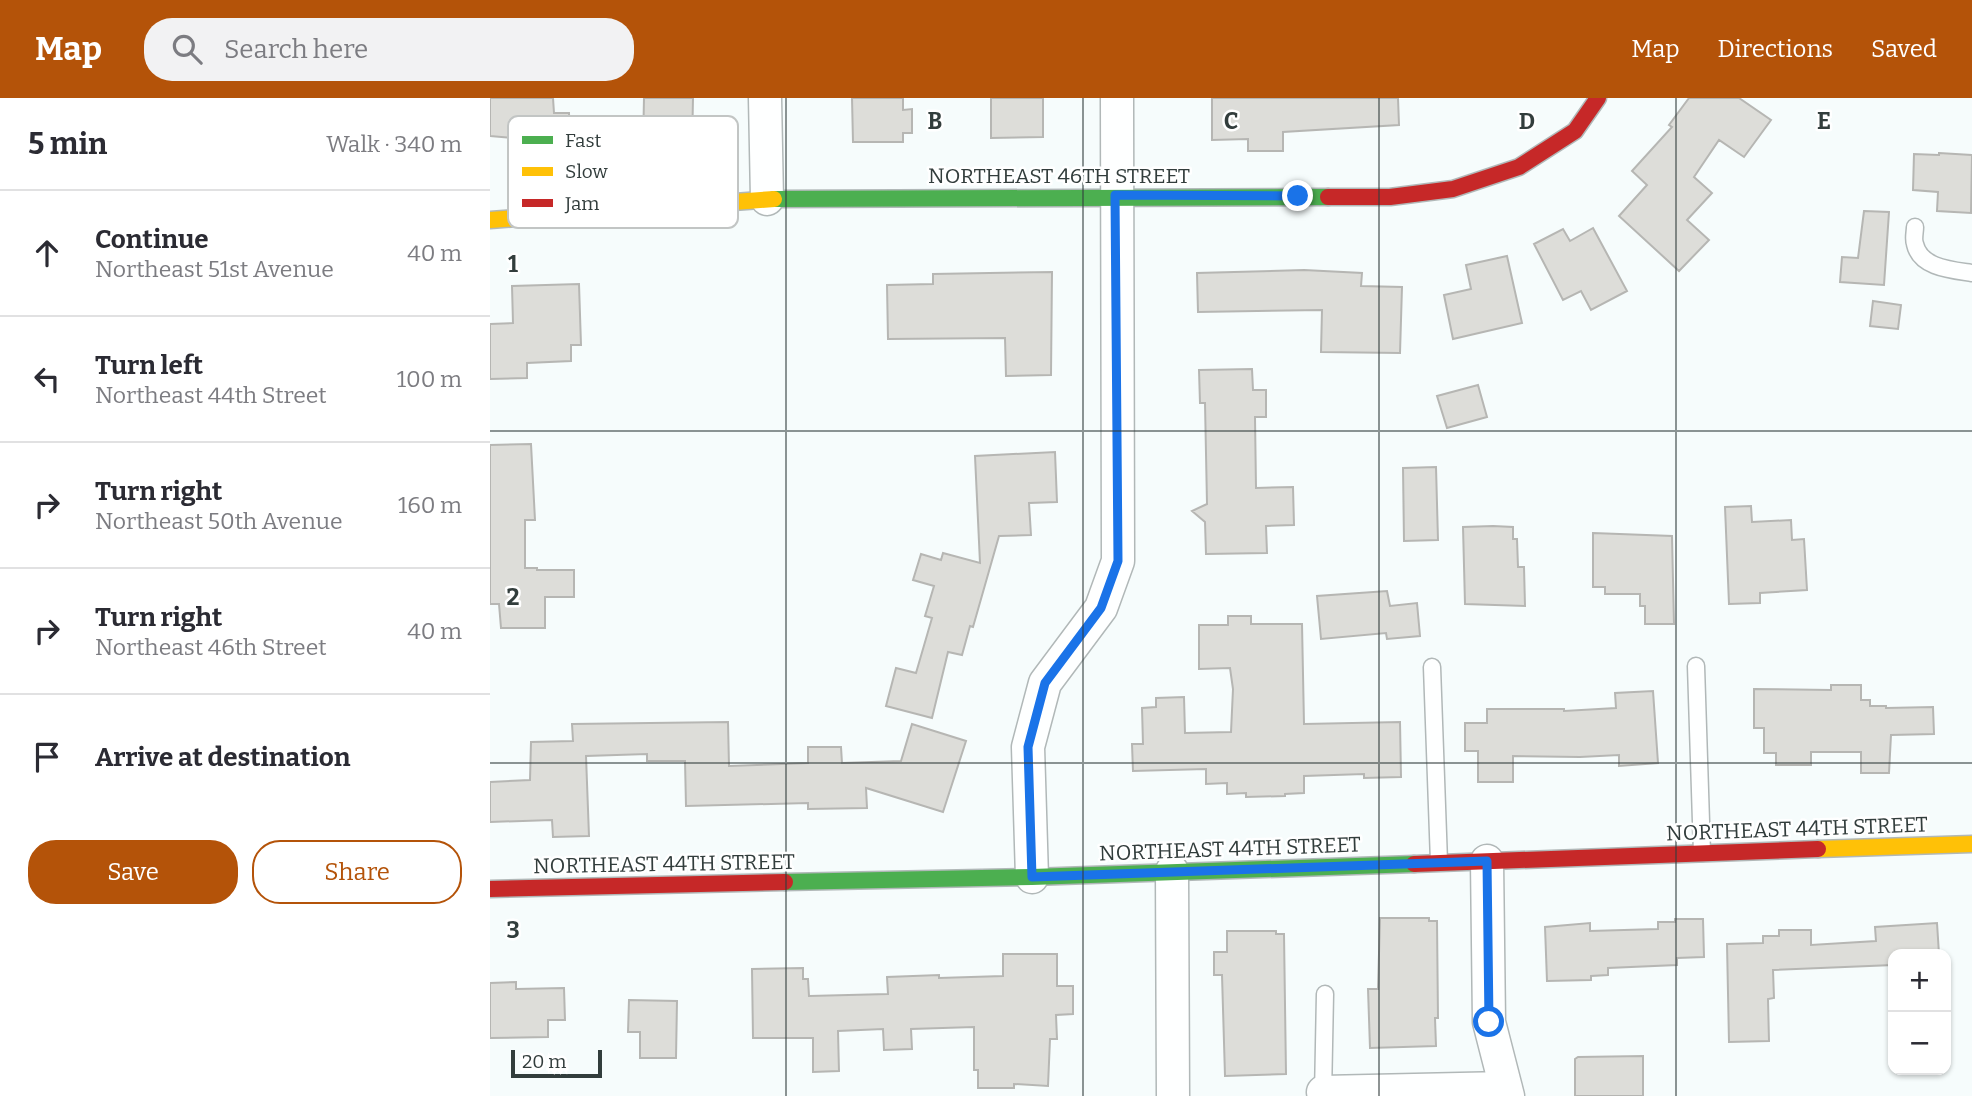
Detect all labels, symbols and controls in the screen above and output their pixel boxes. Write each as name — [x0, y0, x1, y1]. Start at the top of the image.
search box — [144, 18, 634, 81]
text: Map — [35, 29, 102, 69]
icon: search — [168, 30, 206, 68]
text: Search here — [224, 34, 368, 65]
text: Map — [1631, 35, 1680, 63]
text: Directions — [1718, 35, 1833, 63]
text: Saved — [1871, 35, 1937, 63]
text: B — [928, 107, 942, 135]
text: C — [1224, 107, 1238, 135]
text: D — [1519, 107, 1535, 135]
text: E — [1817, 107, 1831, 135]
legend — [508, 116, 738, 228]
text: 5 min — [28, 126, 107, 162]
text: Fast — [565, 129, 602, 152]
text: Walk · 340 m — [326, 130, 462, 158]
text: Slow — [565, 160, 608, 183]
street label: NORTHEAST 46TH STREET — [928, 163, 1190, 189]
route end — [1282, 180, 1313, 211]
text: Jam — [564, 192, 599, 215]
text: Continue — [95, 224, 209, 255]
icon: ahead — [28, 234, 66, 272]
text: 40 m — [407, 239, 462, 267]
text: 1 — [508, 250, 518, 278]
text: Northeast 51st Avenue — [95, 255, 334, 283]
text: Turn left — [95, 350, 203, 381]
icon: left — [28, 360, 66, 398]
text: 100 m — [397, 365, 462, 393]
text: Northeast 44th Street — [95, 381, 327, 409]
text: Turn right — [95, 476, 222, 507]
icon: right — [28, 486, 66, 524]
text: 160 m — [398, 491, 462, 519]
text: Northeast 50th Avenue — [95, 507, 343, 535]
text: 2 — [507, 583, 520, 611]
text: Turn right — [95, 602, 222, 633]
icon: right — [28, 612, 66, 650]
text: 40 m — [407, 617, 462, 645]
text: Northeast 46th Street — [95, 633, 327, 661]
icon: arrive — [28, 738, 66, 776]
text: Arrive at destination — [95, 742, 350, 773]
street label: NORTHEAST 44TH STREET — [1666, 811, 1928, 847]
street label: NORTHEAST 44TH STREET — [1099, 831, 1361, 867]
button: Save — [28, 840, 238, 904]
button: Share — [252, 840, 462, 904]
street label: NORTHEAST 44TH STREET — [533, 849, 795, 879]
text: 3 — [506, 916, 520, 944]
map controls — [1888, 949, 1951, 1075]
button: + — [1888, 949, 1951, 1012]
route start — [1473, 1006, 1504, 1037]
button: − — [1888, 1012, 1951, 1075]
scale bar — [511, 1047, 602, 1079]
text: 20 m — [522, 1050, 566, 1073]

